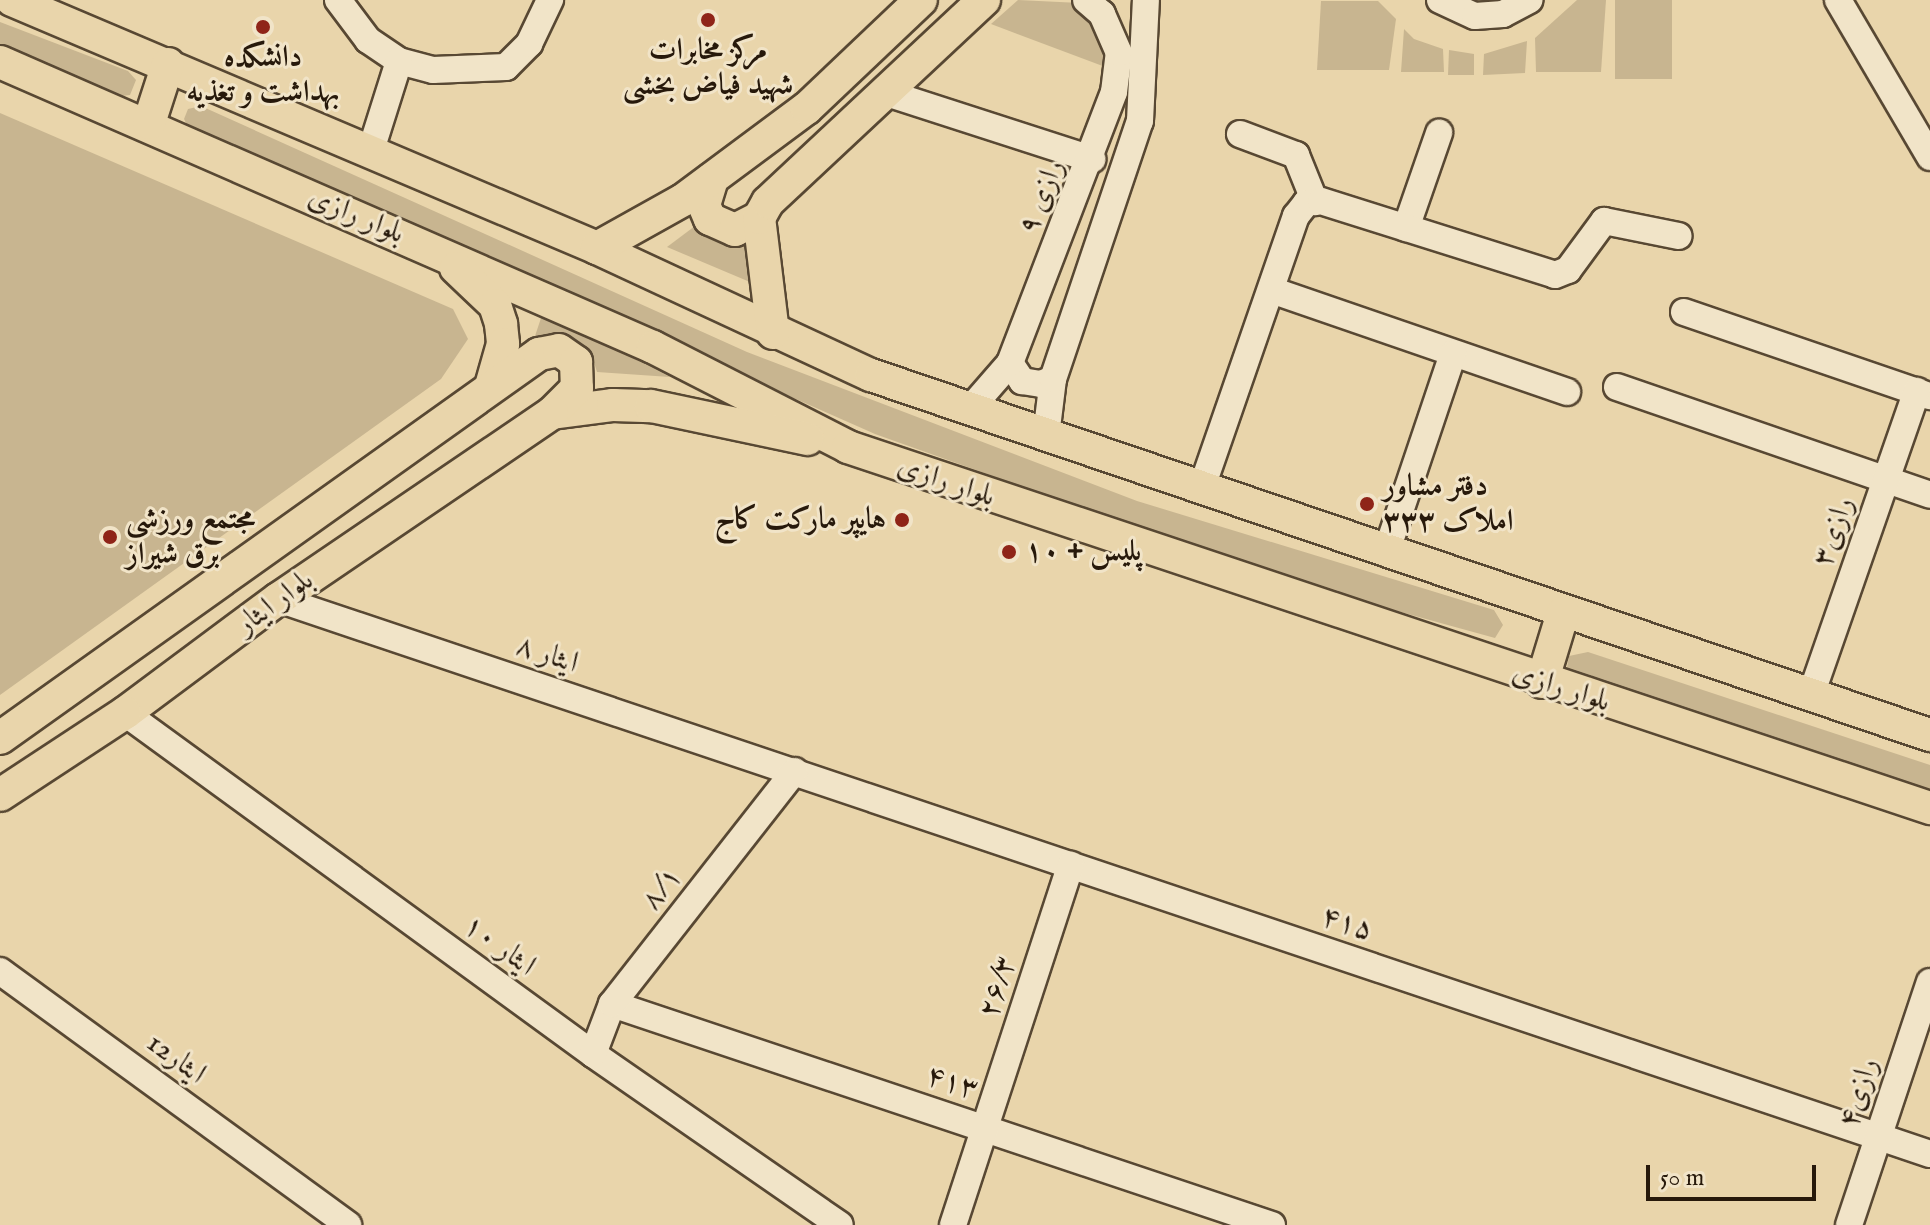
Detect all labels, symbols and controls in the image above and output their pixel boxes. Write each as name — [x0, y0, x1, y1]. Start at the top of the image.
marker: مرکز مخابرات شهید فیاض بخشی — [699, 11, 717, 29]
marker: دانشکده بهداشت و تغذیه — [254, 18, 272, 36]
place label: مرکز مخابرات شهید فیاض بخشی — [623, 33, 793, 104]
place label: دانشکده بهداشت و تغذیه — [186, 40, 340, 110]
street label: رازی ۹ — [1011, 154, 1073, 240]
street label: بلوار رازی — [302, 180, 410, 252]
street label: بلوار رازی — [892, 448, 1000, 516]
place label: دفتر مشاور املاک ۳۳۳ — [1383, 469, 1514, 540]
street label: رازی۳ — [1805, 493, 1863, 571]
marker: دفتر مشاور املاک ۳۳۳ — [1358, 495, 1376, 513]
place label: مجتمع ورزشی برق شیراز — [126, 502, 255, 572]
place label: هایپر مارکت کاج — [715, 502, 886, 538]
marker: هایپر مارکت کاج — [893, 511, 911, 529]
marker: مجتمع ورزشی برق شیراز — [101, 528, 119, 546]
place label: پلیس + ۱۰ — [1025, 534, 1141, 570]
marker: پلیس + ۱۰ — [1000, 543, 1018, 561]
street label: بلوار ایثار — [229, 563, 321, 643]
street label: ایثار ۸ — [511, 628, 583, 682]
street label: بلوار رازی — [1507, 655, 1615, 721]
street label: ۸/۱ — [634, 860, 690, 918]
street label: ۴۱۵ — [1316, 898, 1378, 950]
street label: ایثار ۱۰ — [456, 908, 542, 984]
street label: ۲۶/۳ — [971, 952, 1025, 1022]
street label: ایثار12 — [139, 1025, 213, 1093]
street label: رازی۴ — [1831, 1054, 1887, 1132]
street label: ۴۱۳ — [921, 1058, 983, 1108]
scale bar — [1650, 1149, 1820, 1199]
text: 50 m — [1660, 1163, 1704, 1194]

